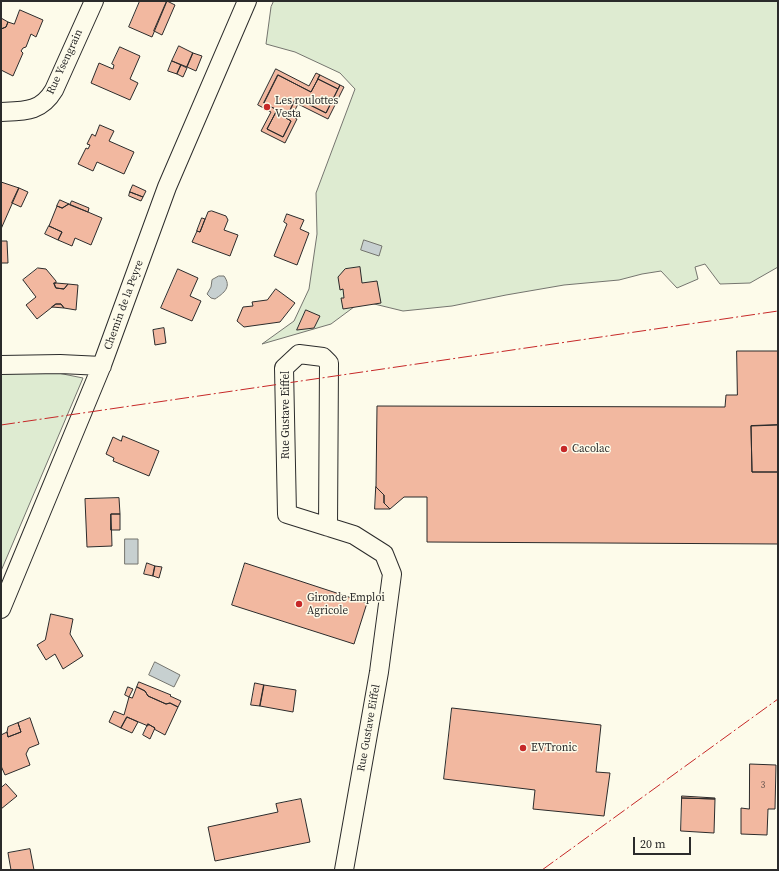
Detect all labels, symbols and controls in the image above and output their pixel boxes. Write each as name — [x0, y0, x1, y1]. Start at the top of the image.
street label: Rue Ysengrain — [44, 27, 86, 97]
place label: Les roulottes Vesta — [275, 94, 338, 120]
marker: Les roulottes Vesta — [262, 102, 272, 112]
street label: Chemin de la Peyre — [102, 258, 146, 352]
street label: Rue Gustave Eiffel — [279, 371, 293, 459]
place label: Cacolac — [572, 442, 610, 456]
marker: Cacolac — [559, 444, 569, 454]
place label: Gironde Emploi Agricole — [307, 591, 385, 617]
marker: Gironde Emploi Agricole — [294, 599, 304, 609]
street label: Rue Gustave Eiffel — [355, 683, 383, 773]
place label: EVTronic — [531, 741, 577, 755]
marker: EVTronic — [518, 743, 528, 753]
house number: 3 — [761, 781, 765, 791]
scale bar — [635, 829, 693, 855]
text: 20 m — [640, 836, 666, 852]

